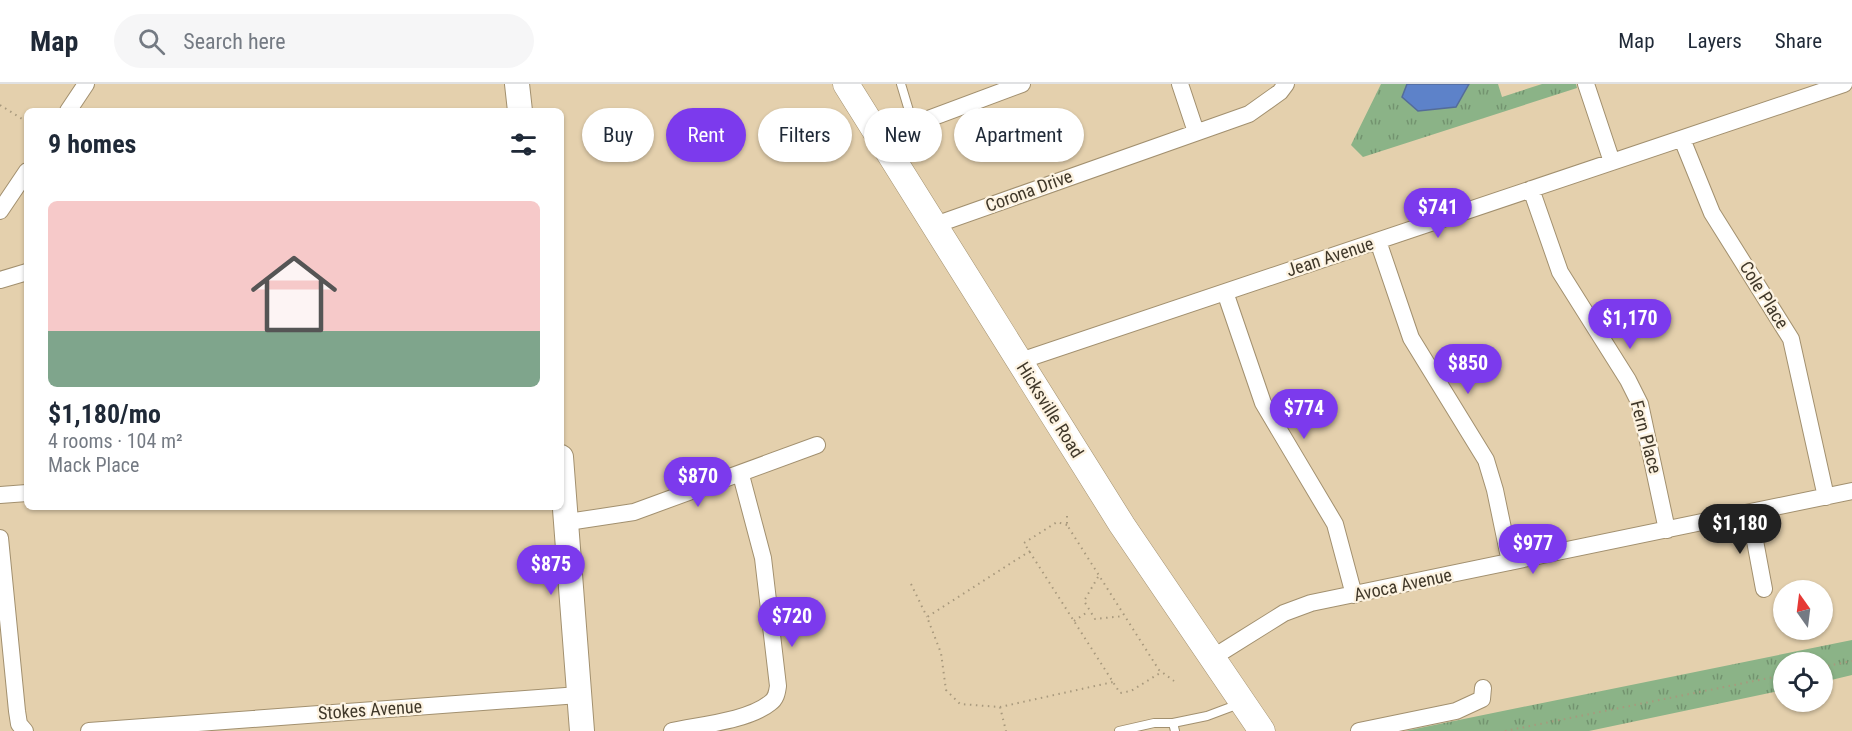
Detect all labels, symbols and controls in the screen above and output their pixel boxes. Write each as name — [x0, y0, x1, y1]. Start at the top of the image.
search box — [114, 14, 534, 68]
text: Map — [30, 25, 78, 58]
icon: search — [135, 25, 168, 58]
text: Search here — [183, 29, 286, 54]
text: Map — [1618, 29, 1655, 53]
text: Layers — [1688, 29, 1742, 53]
text: Share — [1775, 29, 1822, 53]
chip: Buy — [582, 108, 654, 162]
chip: Rent — [666, 108, 746, 162]
chip: Filters — [758, 108, 852, 162]
chip: New — [864, 108, 942, 162]
chip: Apartment — [954, 108, 1084, 162]
icon: filters — [507, 128, 540, 161]
text: 9 homes — [48, 129, 136, 159]
street label: Corona Drive — [982, 165, 1075, 216]
pin: $741 — [1402, 188, 1474, 239]
text: $741 — [1418, 195, 1458, 219]
street label: Jean Avenue — [1284, 233, 1376, 280]
icon: home — [240, 240, 348, 348]
street label: Cole Place — [1736, 257, 1793, 332]
pin: $1,170 — [1581, 299, 1679, 350]
text: $1,170 — [1602, 306, 1658, 330]
pin: $850 — [1432, 344, 1504, 395]
text: $850 — [1448, 351, 1488, 375]
street label: Hicksville Road — [1013, 358, 1088, 461]
pin: $774 — [1268, 389, 1340, 440]
text: $774 — [1284, 396, 1324, 420]
street label: Fern Place — [1627, 398, 1666, 476]
text: $1,180/mo — [48, 399, 161, 429]
text: 4 rooms · 104 m² — [48, 429, 183, 453]
text: Mack Place — [48, 453, 139, 477]
pin: $870 — [662, 457, 734, 508]
text: $870 — [678, 464, 718, 488]
pin: $1,180 — [1691, 504, 1789, 555]
text: $1,180 — [1712, 511, 1768, 535]
pin: $977 — [1497, 524, 1569, 575]
text: $977 — [1513, 531, 1553, 555]
pin: $875 — [515, 545, 587, 596]
text: $875 — [531, 552, 571, 576]
street label: Avoca Avenue — [1352, 564, 1454, 605]
north arrow — [1773, 580, 1833, 640]
map controls — [1773, 580, 1833, 712]
pin: $720 — [756, 597, 828, 648]
text: $720 — [772, 604, 812, 628]
button: locate — [1773, 652, 1833, 712]
street label: Stokes Avenue — [317, 695, 423, 724]

